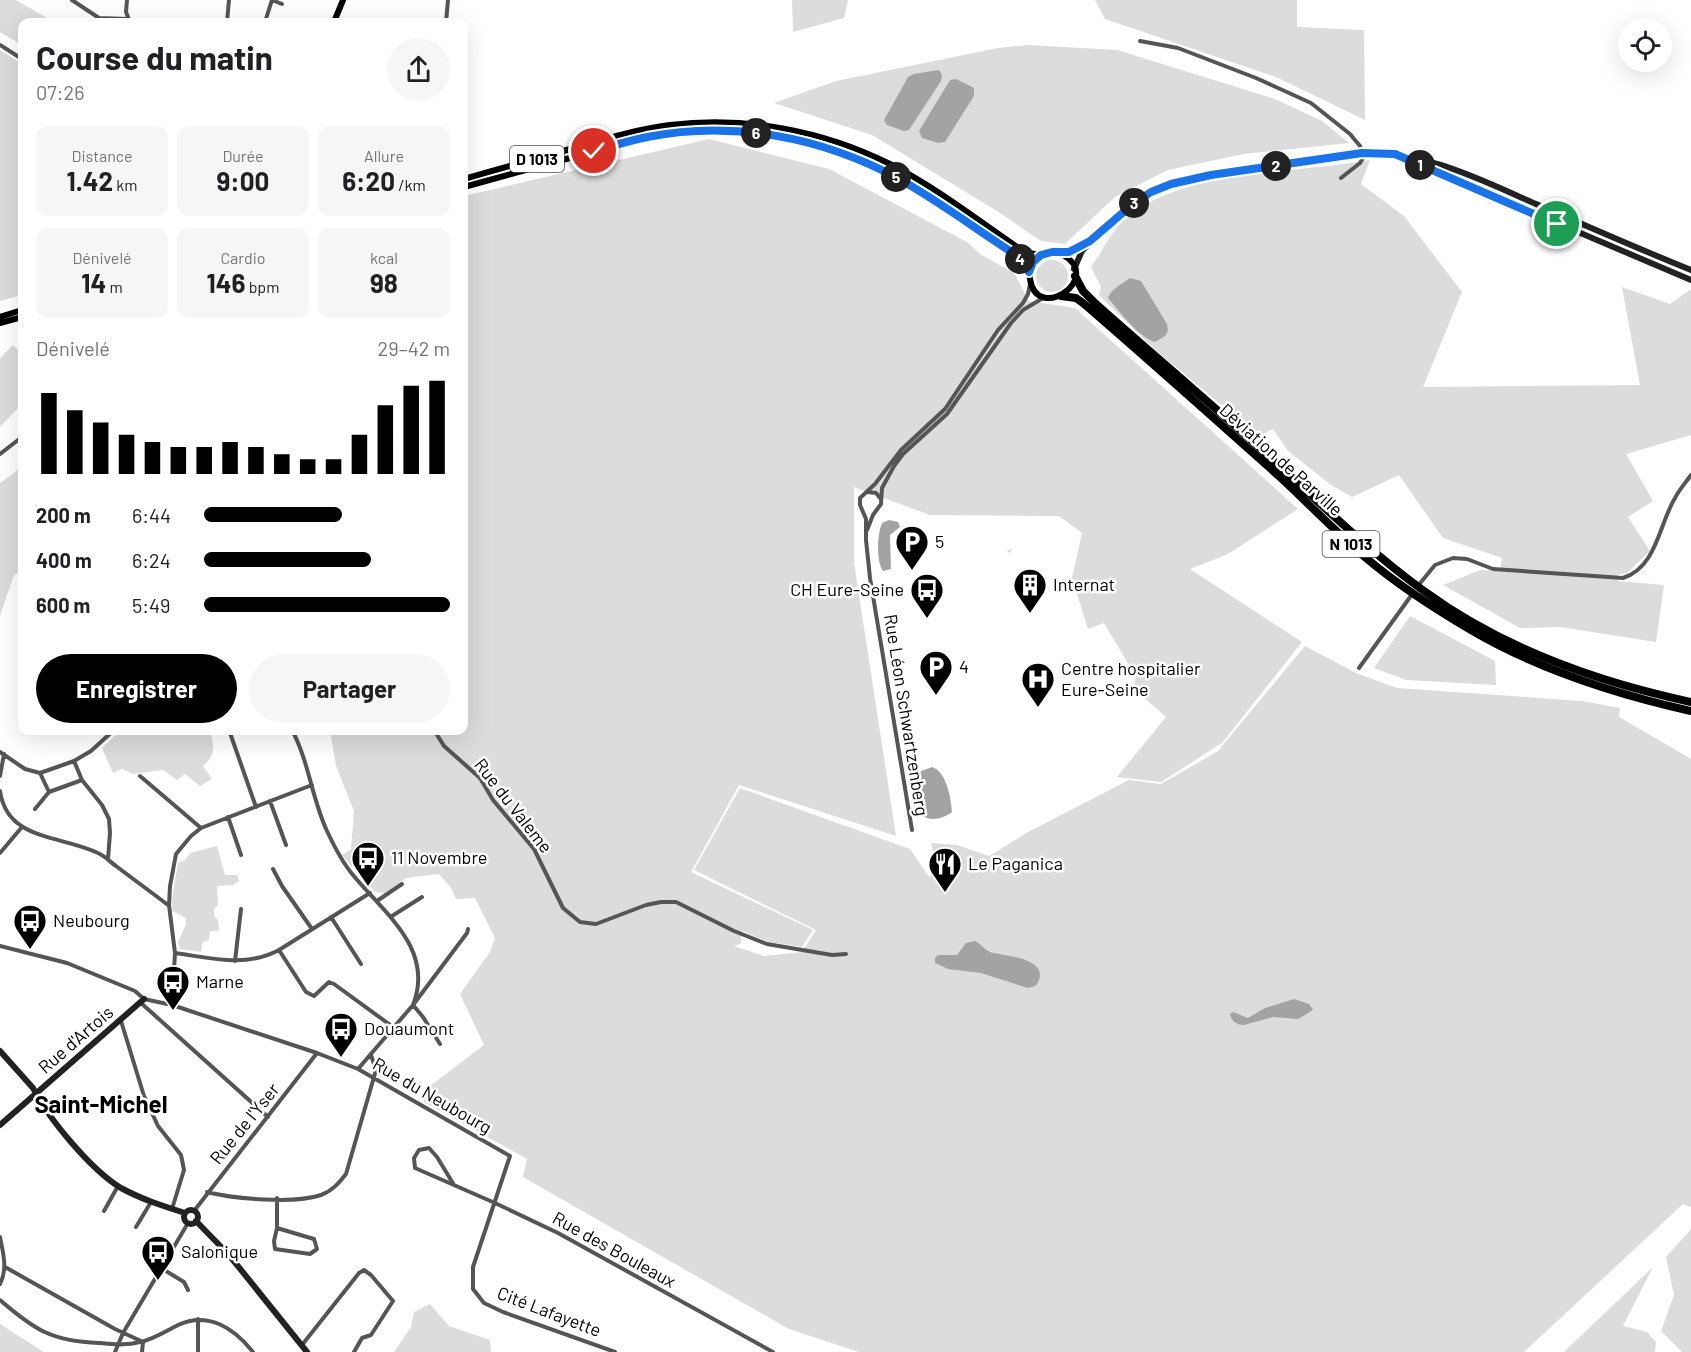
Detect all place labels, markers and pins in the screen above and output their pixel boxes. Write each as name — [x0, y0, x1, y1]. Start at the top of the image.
pin: 6 — [741, 118, 771, 148]
pin — [568, 125, 619, 176]
pin: 1 — [1405, 150, 1435, 180]
pin: 2 — [1261, 151, 1291, 181]
pin: 5 — [881, 162, 911, 192]
pin: 3 — [1119, 188, 1149, 218]
pin — [1531, 198, 1582, 249]
pin: 4 — [1005, 244, 1035, 274]
parking icon: 5 — [894, 524, 930, 571]
place label: 5 — [935, 530, 944, 552]
building icon: Internat — [1012, 567, 1048, 614]
bus stop icon: CH Eure-Seine — [909, 572, 945, 619]
place label: Internat — [1053, 573, 1115, 595]
place label: CH Eure-Seine — [790, 578, 904, 600]
parking icon: 4 — [918, 649, 954, 696]
place label: 4 — [959, 655, 969, 677]
place label: Centre hospitalier Eure-Seine — [1061, 657, 1201, 700]
hospital icon: Centre hospitalier Eure-Seine — [1020, 661, 1056, 708]
bus stop icon: 11 Novembre — [350, 840, 386, 887]
place label: 11 Novembre — [391, 846, 487, 868]
restaurant icon: Le Paganica — [927, 846, 963, 893]
place label: Le Paganica — [968, 852, 1063, 874]
bus stop icon: Neubourg — [12, 903, 48, 950]
place label: Neubourg — [53, 909, 130, 931]
bus stop icon: Marne — [155, 964, 191, 1011]
place label: Marne — [196, 970, 244, 992]
bus stop icon: Douaumont — [323, 1011, 359, 1058]
place label: Douaumont — [364, 1017, 454, 1039]
bus stop icon: Salonique — [140, 1234, 176, 1281]
place label: Salonique — [181, 1240, 258, 1262]

